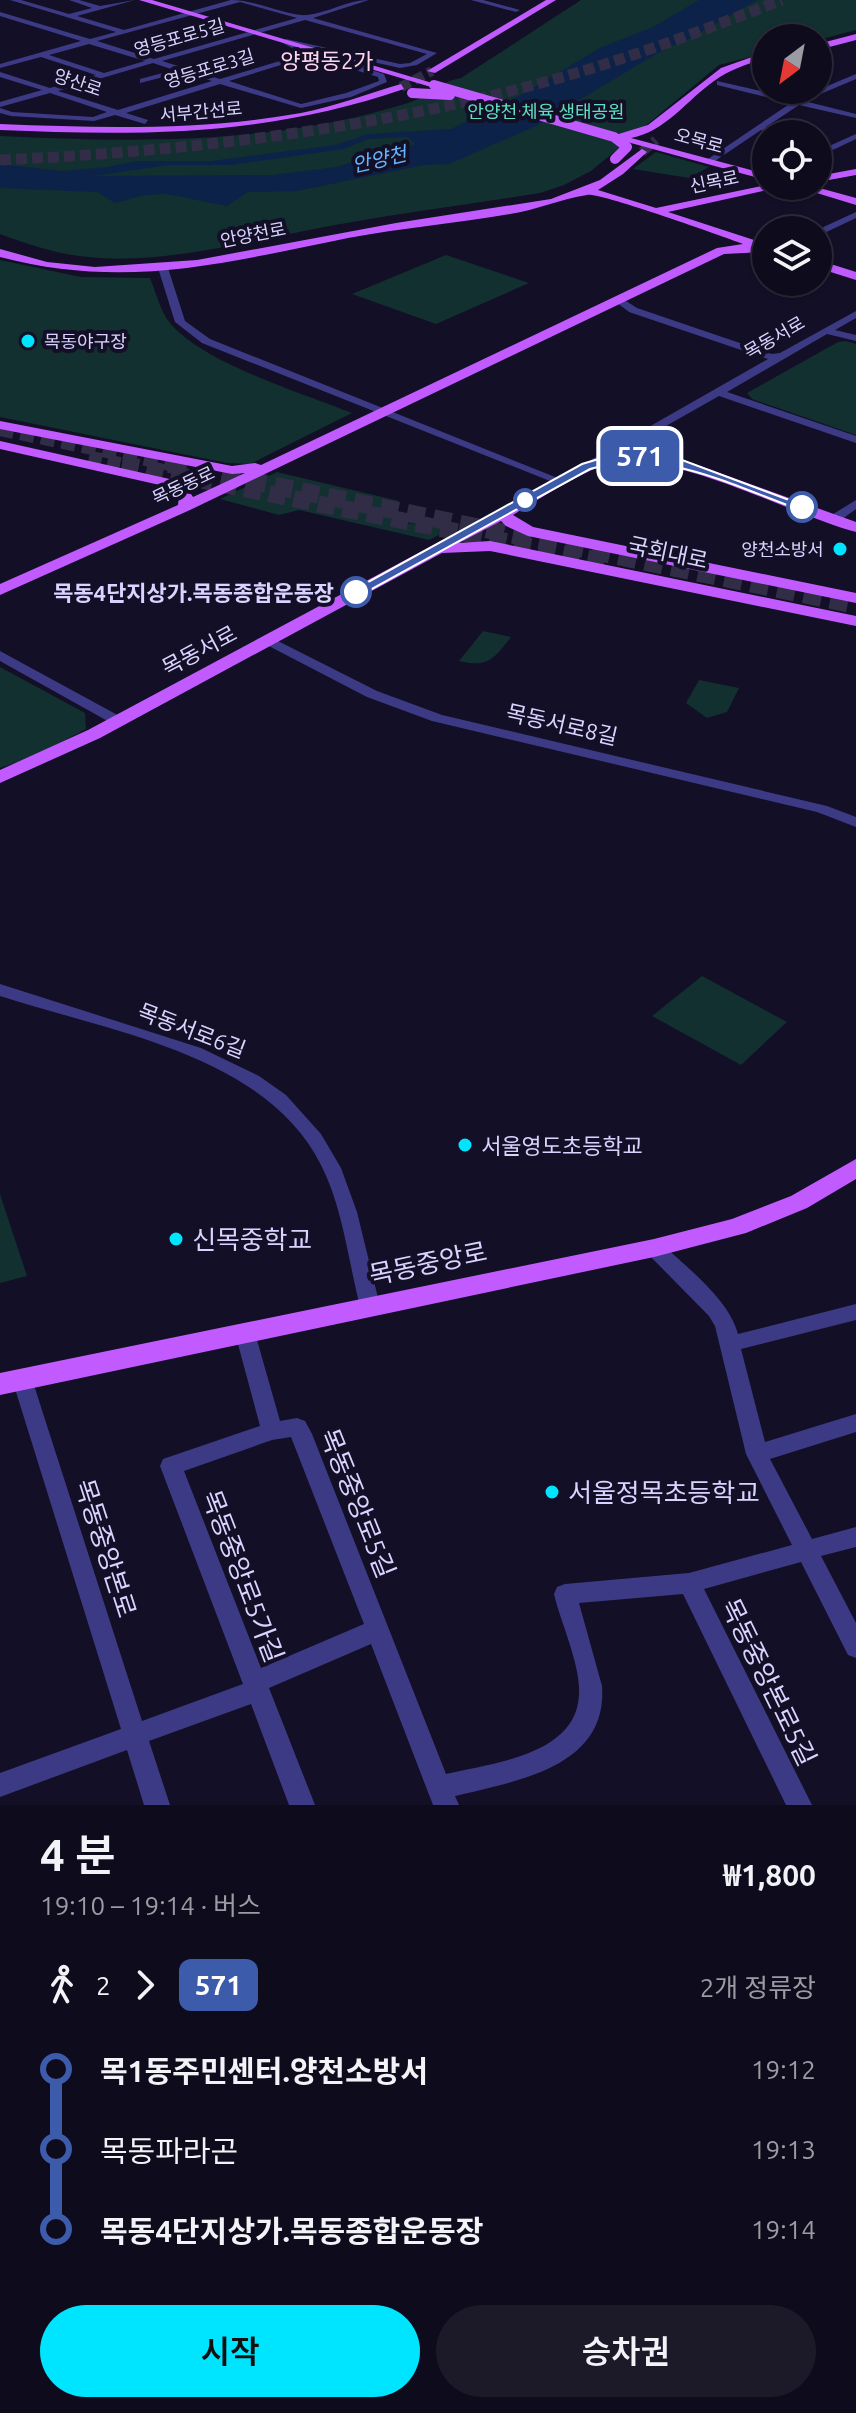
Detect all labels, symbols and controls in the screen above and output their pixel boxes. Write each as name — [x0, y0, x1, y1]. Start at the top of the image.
street label: 영등포로5길 — [132, 15, 226, 59]
north arrow — [752, 24, 832, 104]
map controls — [752, 24, 832, 296]
street label: 영등포로3길 — [162, 45, 256, 91]
district label: 양평동2가 — [280, 48, 374, 73]
street label: 양산로 — [51, 64, 105, 100]
street label: 서부간선로 — [159, 97, 243, 125]
park label: 안양천 체육 생태공원 — [467, 101, 625, 121]
button: locate — [752, 120, 832, 200]
street label: 오목로 — [672, 124, 726, 156]
water label: 안양천 — [350, 141, 411, 176]
street label: 신목로 — [688, 166, 740, 196]
button: layers — [752, 216, 832, 296]
street label: 안양천로 — [219, 218, 287, 250]
street label: 목동서로 — [740, 312, 808, 362]
place label: 목동야구장 — [44, 331, 127, 351]
marker: 목동야구장 — [19, 332, 37, 350]
line badge: 571 — [594, 430, 686, 482]
text: 571 — [616, 440, 664, 471]
street label: 목동동로 — [149, 462, 217, 508]
unlabelled marker — [514, 489, 536, 511]
unlabelled marker — [787, 492, 817, 522]
street label: 국회대로 — [626, 531, 710, 573]
place label: 양천소방서 — [741, 539, 824, 559]
marker: 양천소방서 — [831, 540, 849, 558]
marker: 목동4단지상가.목동종합운동장 — [341, 577, 371, 607]
place label: 목동4단지상가.목동종합운동장 — [53, 580, 334, 605]
street label: 목동서로 — [157, 620, 241, 680]
street label: 목동서로8길 — [504, 699, 620, 749]
street label: 목동서로6길 — [134, 998, 250, 1062]
place label: 서울영도초등학교 — [481, 1133, 643, 1158]
marker: 서울영도초등학교 — [456, 1136, 474, 1154]
place label: 신목중학교 — [192, 1225, 312, 1254]
marker: 신목중학교 — [167, 1230, 185, 1248]
street label: 목동중앙로 — [366, 1236, 490, 1290]
street label: 목동중앙로5길 — [315, 1424, 401, 1582]
street label: 목동중앙본로 — [70, 1475, 142, 1621]
place label: 서울정목초등학교 — [568, 1478, 759, 1507]
marker: 서울정목초등학교 — [543, 1483, 561, 1501]
street label: 목동중앙로5가길 — [197, 1486, 289, 1666]
street label: 목동중앙본로5길 — [716, 1594, 822, 1770]
text: 4 분 — [40, 1830, 116, 1879]
text: ₩1,800 — [723, 1858, 816, 1892]
text: 19:10 – 19:14 · 버스 — [40, 1891, 261, 1920]
icon: walk — [40, 1963, 84, 2007]
icon: forward — [123, 1963, 167, 2007]
text: 571 — [195, 1969, 242, 2000]
text: 2 — [96, 1971, 111, 2000]
text: 2개 정류장 — [700, 1973, 816, 2002]
text: 목1동주민센터.양천소방서 — [100, 2054, 428, 2088]
text: 19:12 — [751, 2055, 816, 2084]
text: 목동파라곤 — [100, 2134, 238, 2168]
text: 19:13 — [751, 2135, 816, 2164]
text: 목동4단지상가.목동종합운동장 — [100, 2214, 483, 2248]
text: 19:14 — [751, 2215, 816, 2244]
button: 시작 — [40, 2305, 420, 2397]
button: 승차권 — [436, 2305, 816, 2397]

